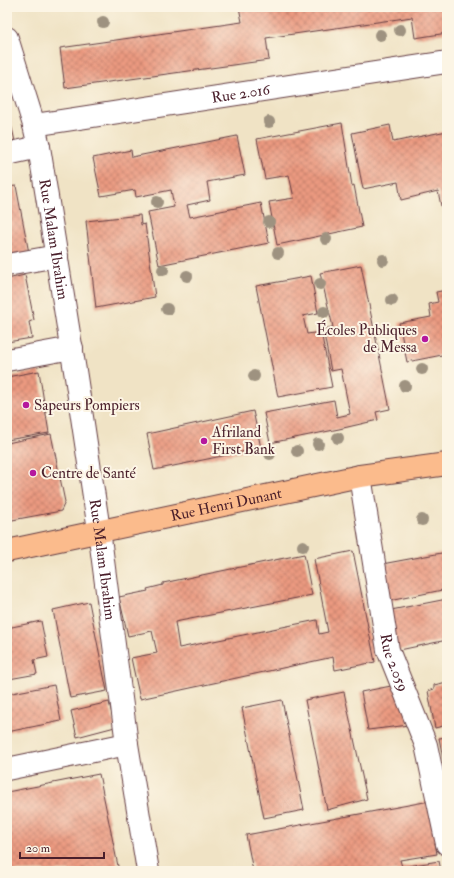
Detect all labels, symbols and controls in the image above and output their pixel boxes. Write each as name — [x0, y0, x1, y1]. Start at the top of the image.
street label: Rue 2.016 — [210, 79, 273, 107]
street label: Rue Malam Ibrahim — [35, 177, 73, 301]
place label: Écoles Publiques de Messa — [316, 319, 418, 357]
marker: Écoles Publiques de Messa — [420, 334, 430, 344]
place label: Sapeurs Pompiers — [34, 396, 140, 416]
marker: Sapeurs Pompiers — [21, 400, 31, 410]
place label: Afriland First Bank — [211, 423, 275, 459]
marker: Afriland First Bank — [199, 436, 209, 446]
place label: Centre de Santé — [41, 464, 137, 483]
marker: Centre de Santé — [28, 468, 38, 478]
street label: Rue Henri Dunant — [169, 483, 284, 525]
street label: Rue Malam Ibrahim — [85, 498, 120, 621]
street label: Rue 2.059 — [376, 632, 413, 694]
scale bar — [20, 834, 104, 860]
text: 20 m — [26, 841, 51, 856]

